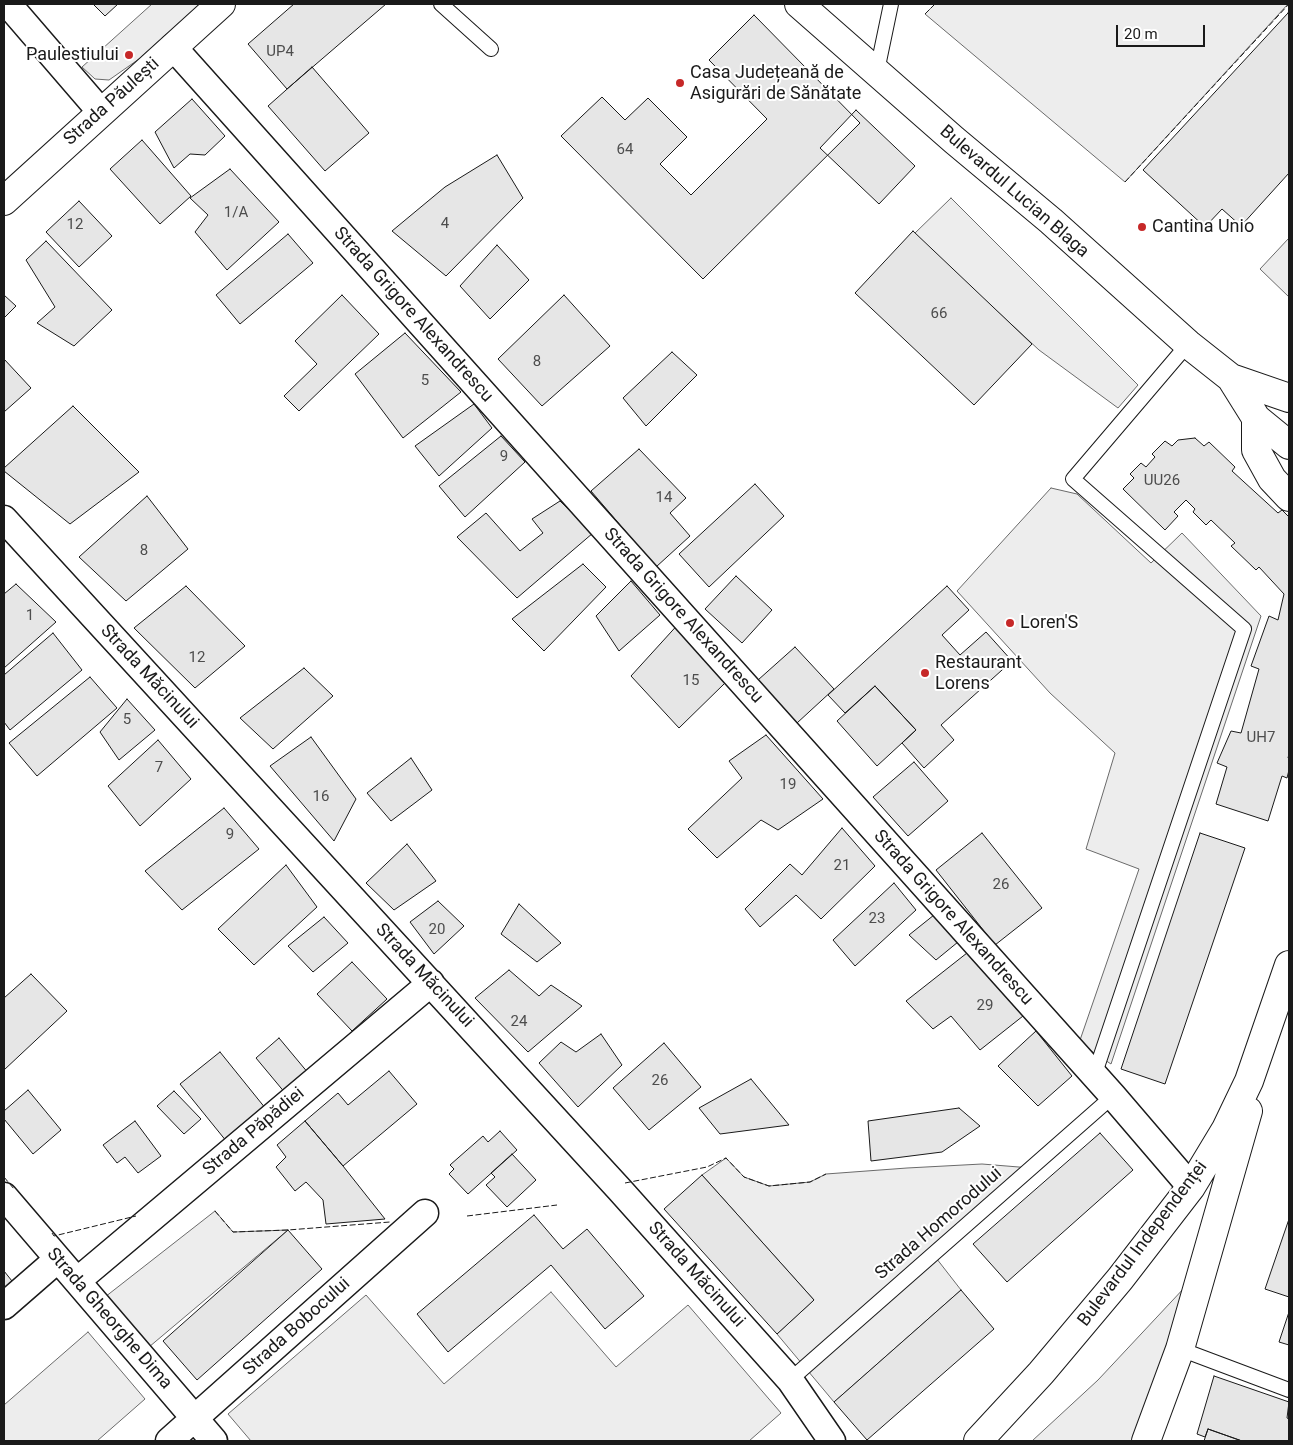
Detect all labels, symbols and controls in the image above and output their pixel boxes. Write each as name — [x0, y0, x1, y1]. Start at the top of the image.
scale bar — [1118, 15, 1207, 47]
text: 20 m — [1124, 25, 1158, 43]
house number: UP4 — [266, 43, 294, 61]
place label: Paulestiului — [26, 44, 119, 66]
marker: Paulestiului — [123, 49, 135, 61]
street label: Strada Păulești — [60, 54, 164, 150]
place label: Casa Județeană de Asigurări de Sănătate — [690, 62, 861, 104]
marker: Casa Județeană de Asigurări de Sănătate — [674, 77, 686, 89]
street label: Bulevardul Lucian Blaga — [935, 121, 1093, 263]
house number: 64 — [617, 141, 633, 159]
house number: 1/A — [224, 204, 248, 222]
house number: 4 — [441, 215, 449, 233]
house number: 12 — [67, 216, 83, 234]
place label: Cantina Unio — [1152, 216, 1254, 238]
marker: Cantina Unio — [1136, 221, 1148, 233]
street label: Strada Grigore Alexandrescu — [329, 223, 497, 407]
house number: 66 — [931, 305, 947, 323]
house number: 8 — [533, 353, 541, 371]
house number: 5 — [421, 372, 429, 390]
house number: 9 — [500, 448, 508, 466]
house number: UU26 — [1144, 472, 1180, 490]
house number: 14 — [656, 489, 672, 507]
street label: Strada Grigore Alexandrescu — [599, 524, 767, 708]
house number: 8 — [140, 542, 148, 560]
house number: 1 — [26, 607, 34, 625]
place label: Loren'S — [1020, 612, 1078, 634]
marker: Loren'S — [1004, 617, 1016, 629]
street label: Strada Măcinului — [95, 620, 203, 734]
house number: 12 — [189, 649, 205, 667]
place label: Restaurant Lorens — [935, 652, 1022, 694]
marker: Restaurant Lorens — [919, 667, 931, 679]
house number: 15 — [683, 672, 699, 690]
house number: 5 — [123, 711, 131, 729]
house number: UH7 — [1247, 729, 1275, 747]
house number: 7 — [155, 759, 163, 777]
house number: 19 — [780, 776, 796, 794]
house number: 16 — [313, 788, 329, 806]
house number: 9 — [226, 826, 234, 844]
street label: Strada Grigore Alexandrescu — [869, 826, 1037, 1010]
house number: 21 — [834, 857, 850, 875]
house number: 26 — [993, 876, 1009, 894]
house number: 23 — [869, 910, 885, 928]
street label: Strada Măcinului — [370, 919, 478, 1033]
house number: 20 — [429, 921, 445, 939]
house number: 29 — [977, 997, 993, 1015]
house number: 24 — [511, 1013, 527, 1031]
house number: 26 — [652, 1072, 668, 1090]
street label: Strada Păpădiei — [199, 1083, 309, 1181]
street label: Bulevardul Independenței — [1074, 1157, 1212, 1331]
street label: Strada Homorodului — [871, 1163, 1007, 1285]
street label: Strada Măcinului — [643, 1218, 749, 1332]
street label: Strada Gheorghe Dima — [42, 1244, 176, 1394]
street label: Strada Bobocului — [239, 1273, 355, 1381]

